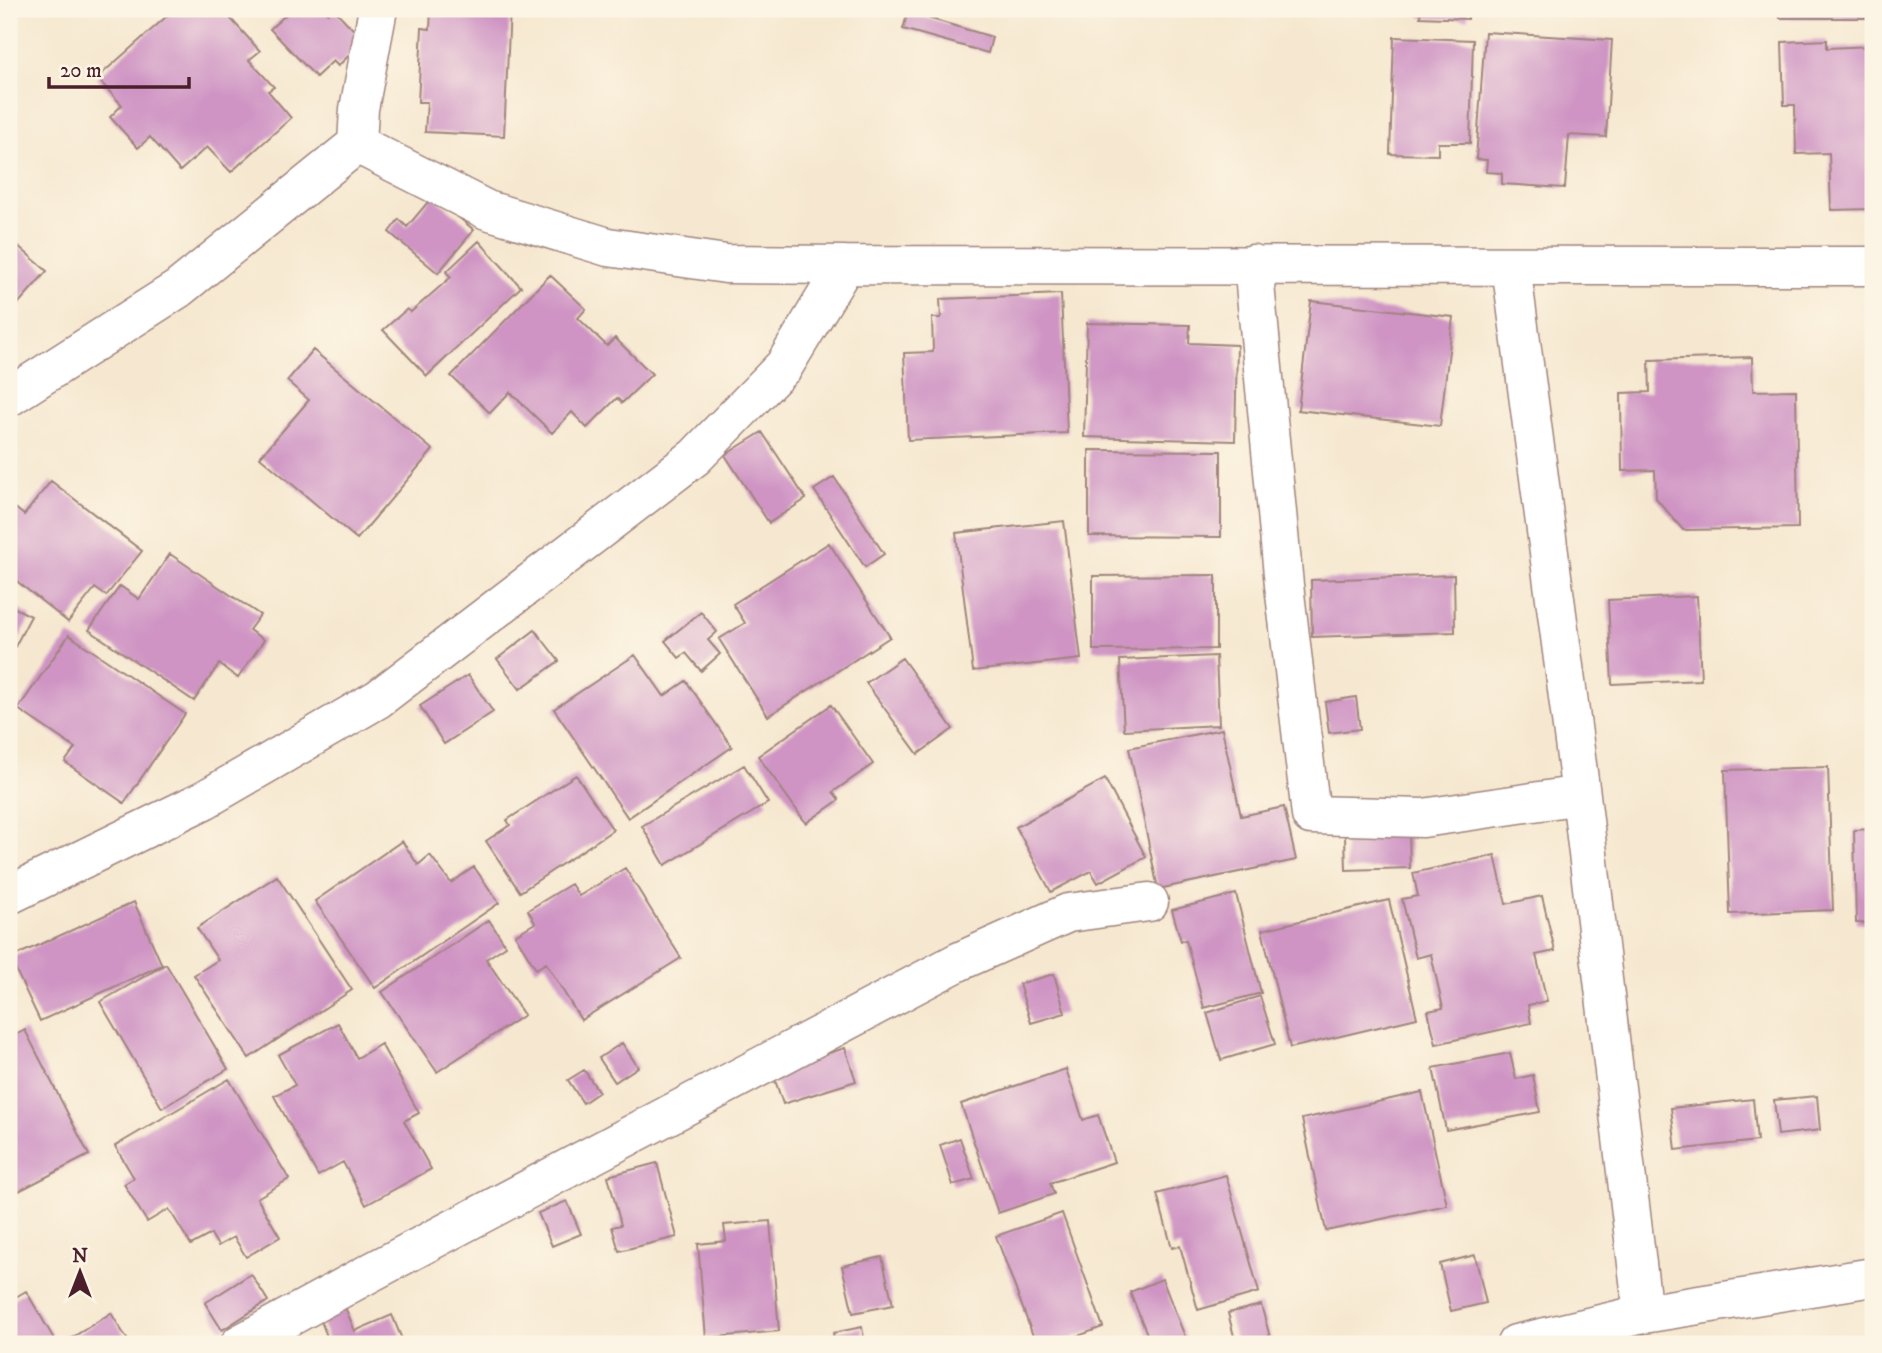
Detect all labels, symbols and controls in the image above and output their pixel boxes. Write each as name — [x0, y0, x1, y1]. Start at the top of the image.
scale bar — [49, 46, 189, 90]
text: 20 m — [60, 58, 102, 84]
north arrow — [46, 1238, 116, 1308]
text: N — [72, 1245, 88, 1268]

